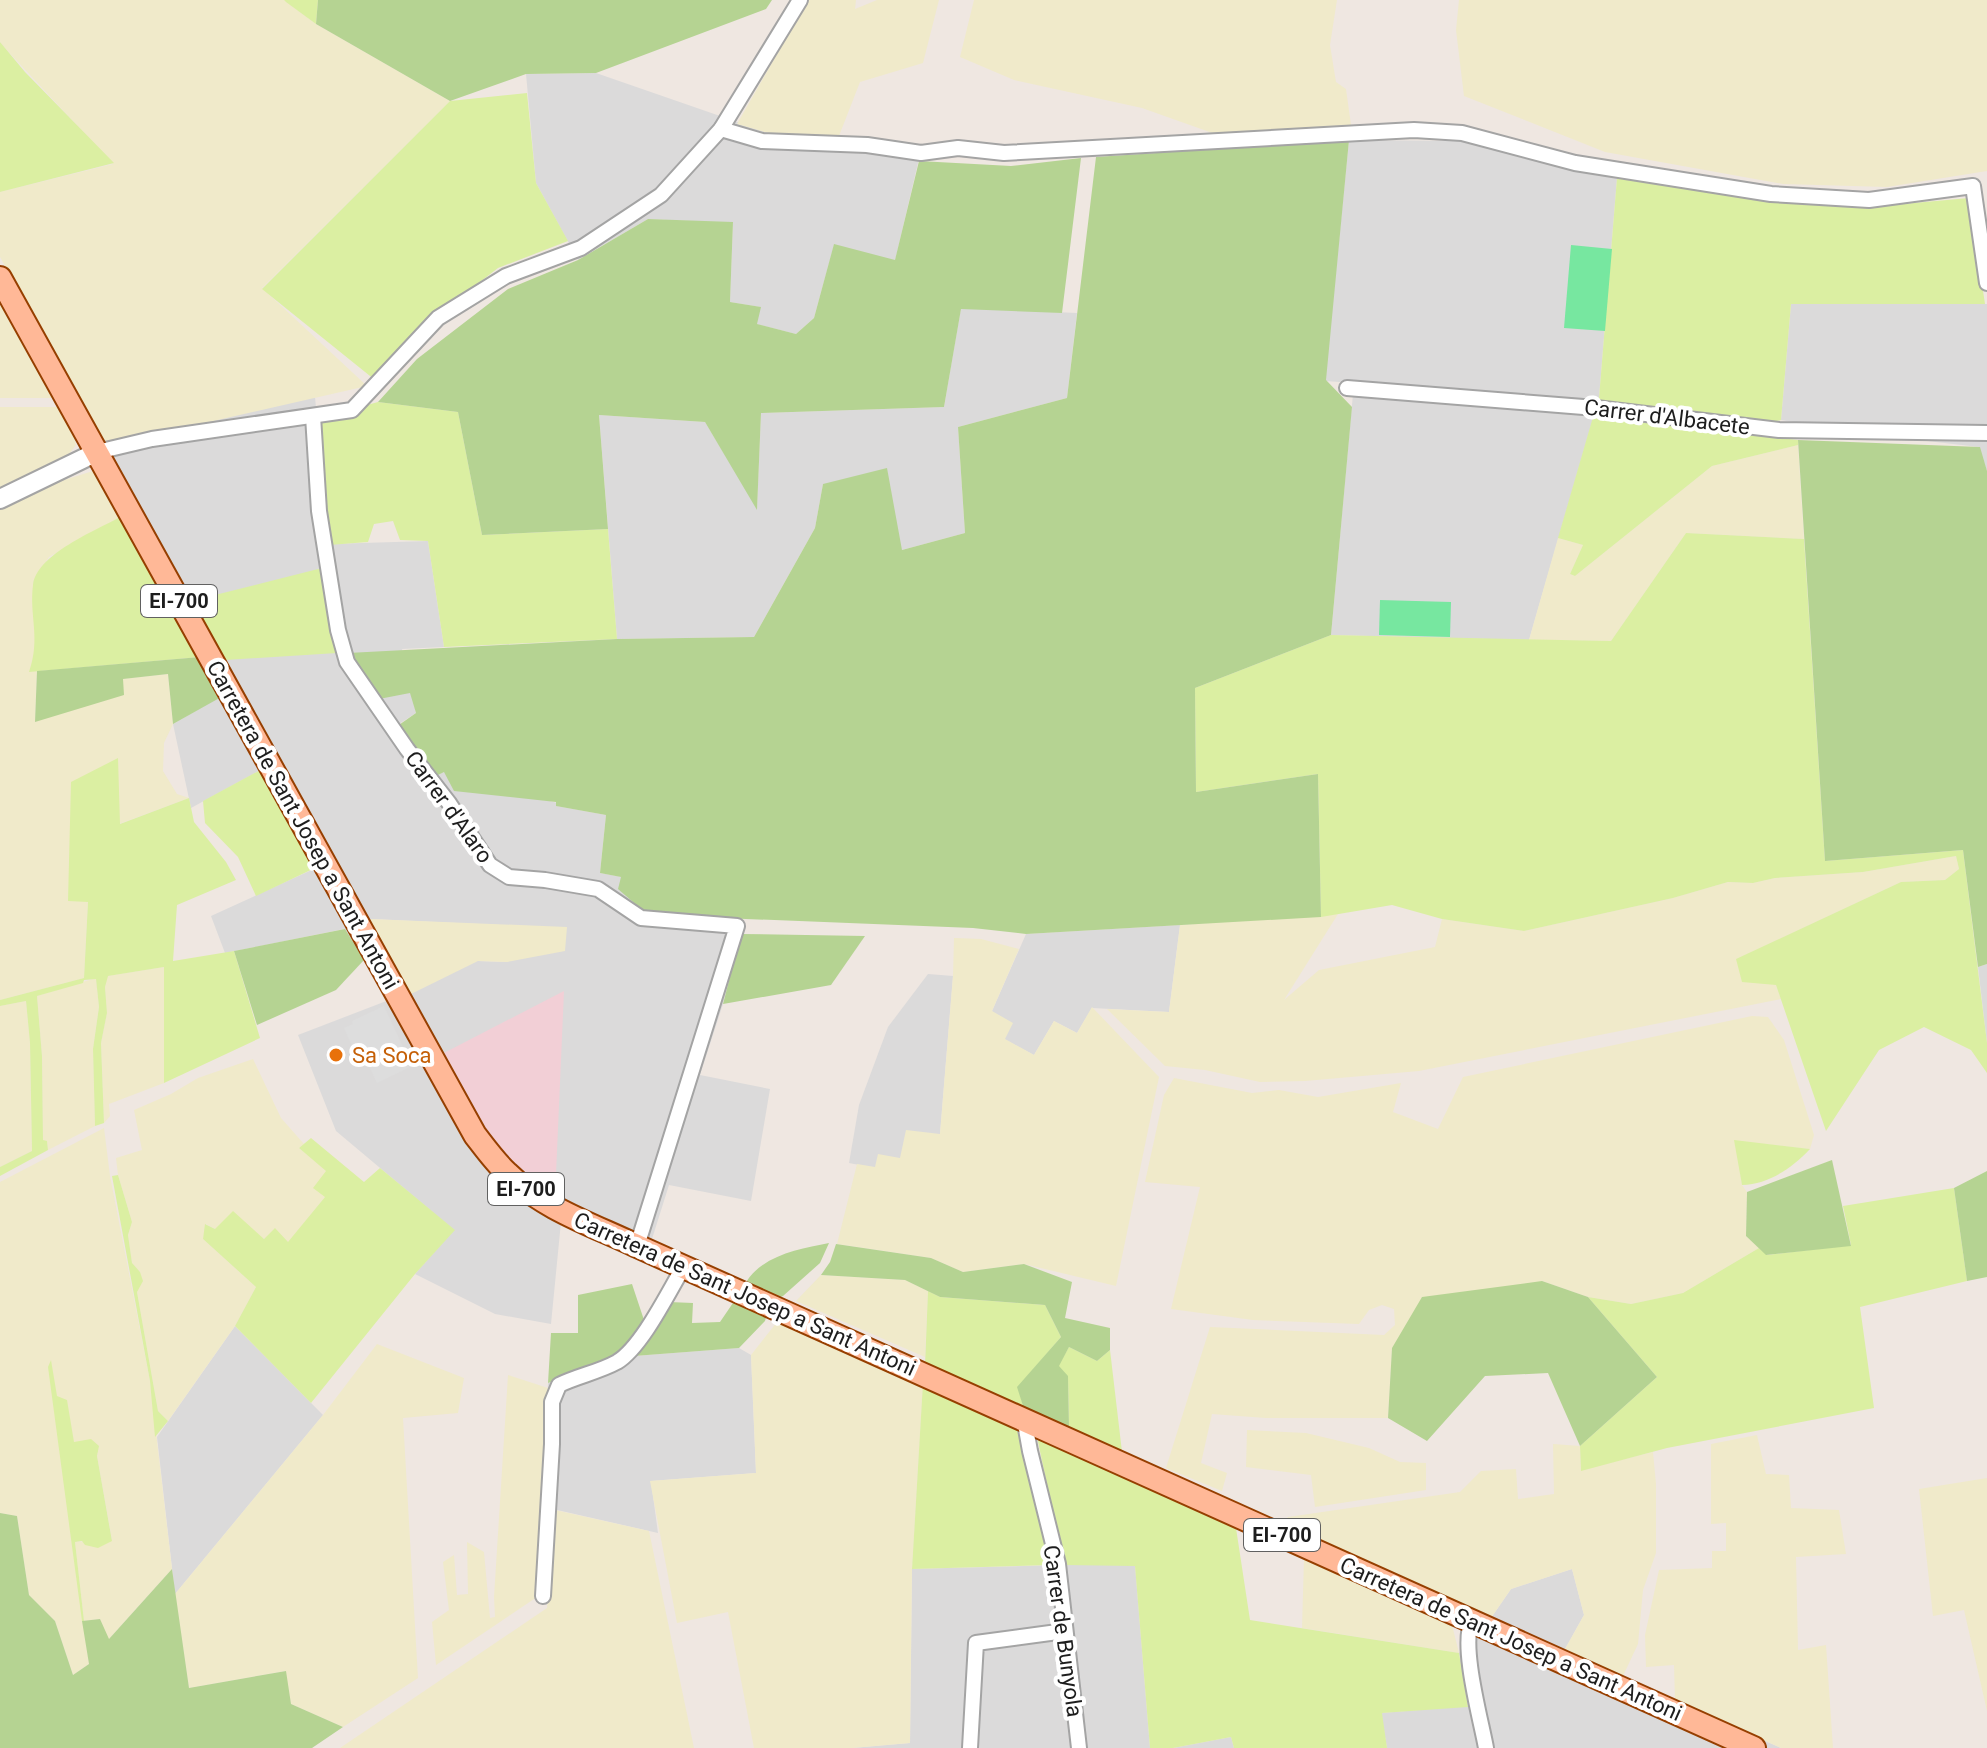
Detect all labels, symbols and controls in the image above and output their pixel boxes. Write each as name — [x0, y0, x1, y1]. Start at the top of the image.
street label: Carrer d'Albacete — [1583, 394, 1751, 440]
road number: EI-700 — [141, 585, 217, 617]
street label: Carretera de Sant Josep a Sant Antoni — [202, 656, 404, 994]
street label: Carrer d'Alaro — [400, 746, 498, 868]
place label: Sa Soca — [352, 1043, 432, 1068]
marker: Sa Soca — [327, 1046, 345, 1064]
road number: EI-700 — [488, 1173, 564, 1205]
street label: Carretera de Sant Josep a Sant Antoni — [570, 1207, 920, 1381]
road number: EI-700 — [1244, 1519, 1320, 1551]
street label: Carrer de Bunyola — [1039, 1544, 1087, 1718]
street label: Carretera de Sant Josep a Sant Antoni — [1336, 1552, 1686, 1726]

